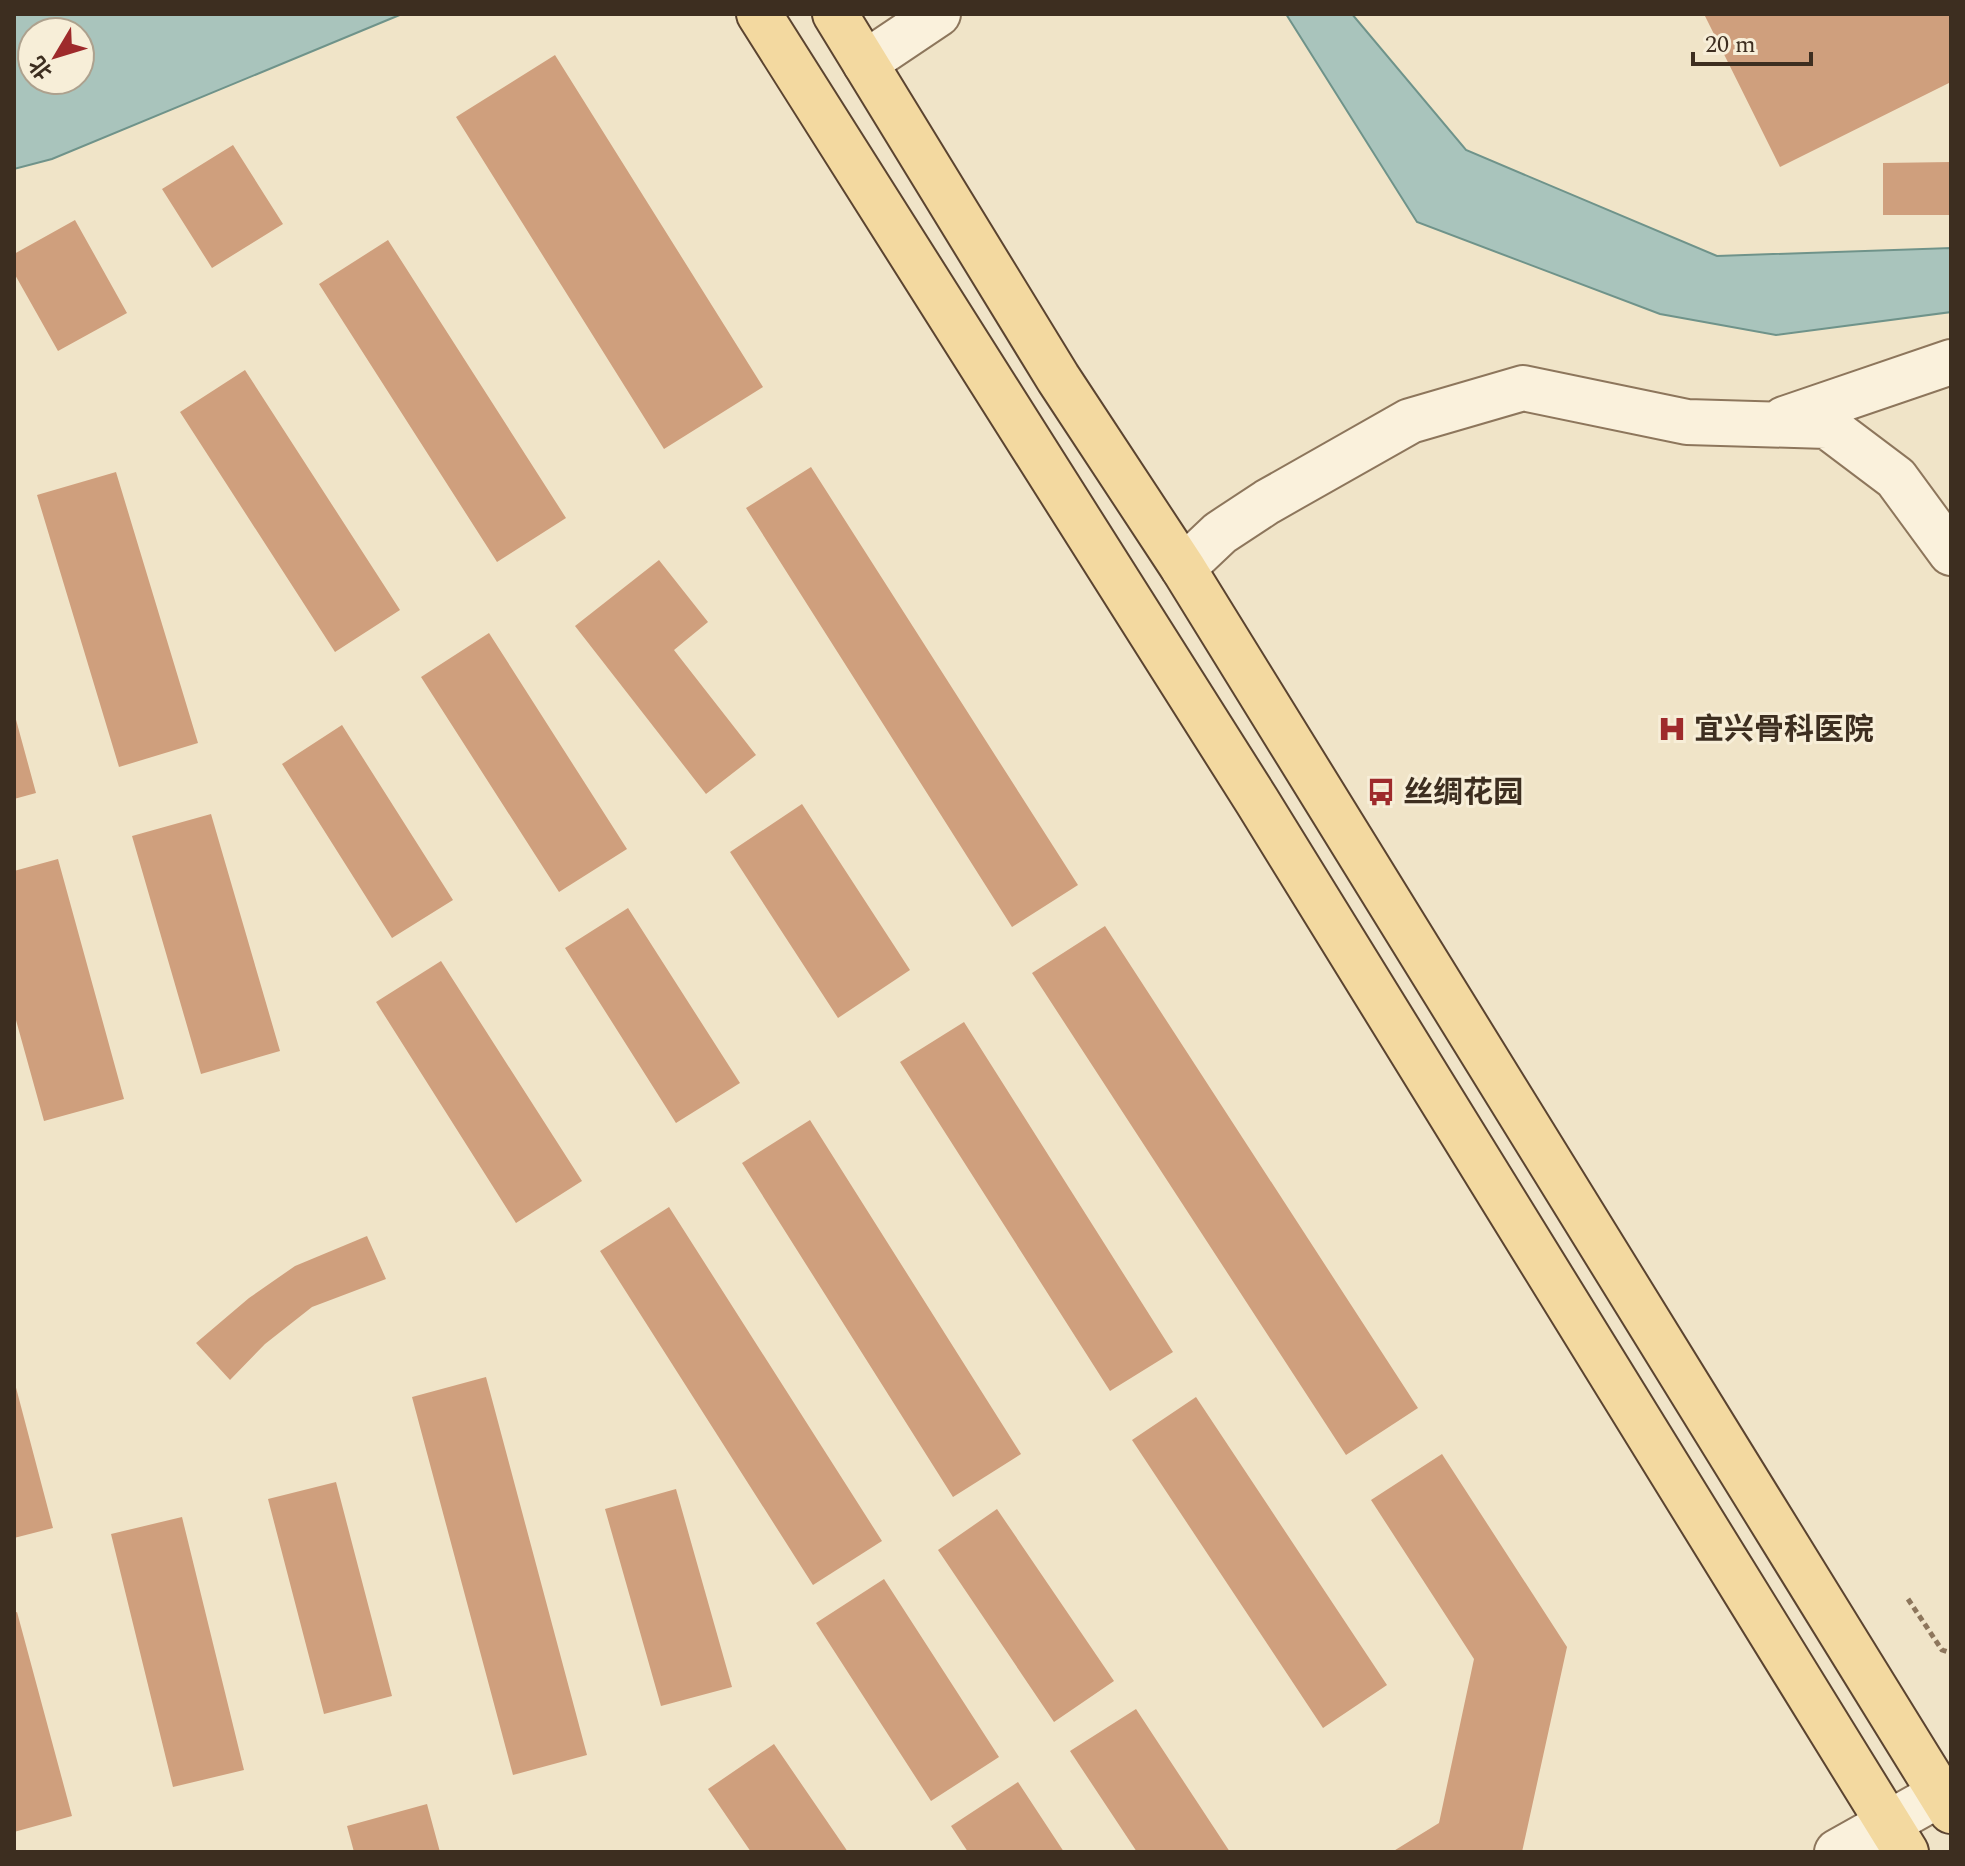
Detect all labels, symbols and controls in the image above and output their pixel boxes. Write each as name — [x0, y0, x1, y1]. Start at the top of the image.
north arrow — [16, 16, 96, 96]
scale bar — [1693, 16, 1811, 66]
text: 20 m — [1705, 27, 1756, 63]
text: 北 — [22, 49, 61, 86]
place label: 宜兴骨科医院 — [1694, 707, 1874, 753]
hospital icon: 宜兴骨科医院 — [1657, 714, 1687, 744]
place label: 丝绸花园 — [1403, 770, 1523, 816]
bus stop icon: 丝绸花园 — [1366, 777, 1396, 807]

